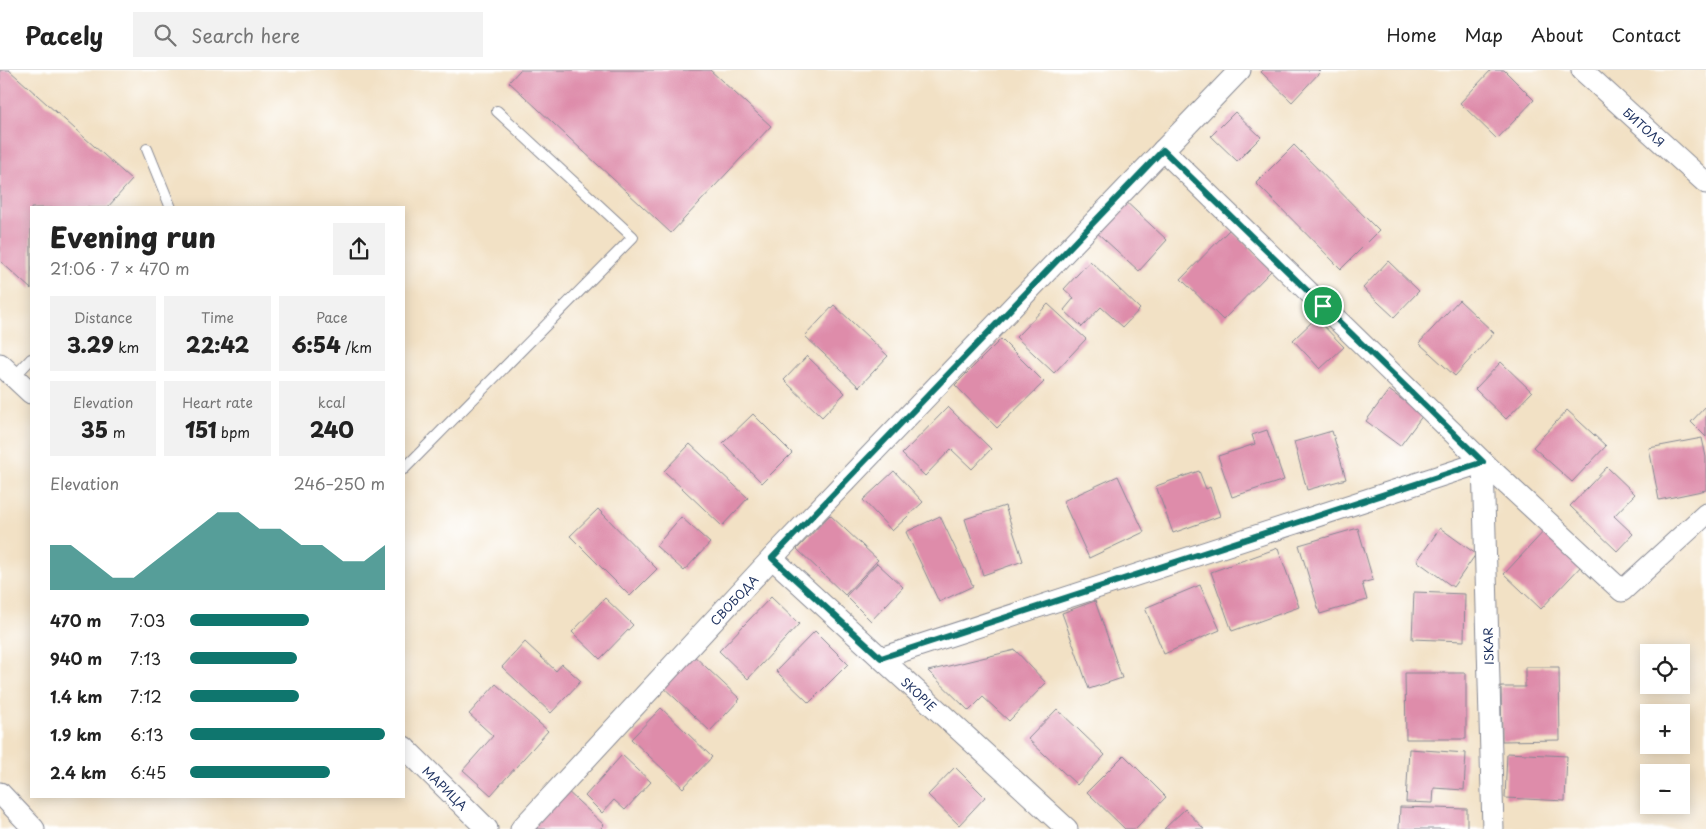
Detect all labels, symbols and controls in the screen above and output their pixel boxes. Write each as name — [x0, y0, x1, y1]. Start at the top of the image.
search box — [133, 12, 483, 57]
text: Pacely — [25, 17, 103, 53]
icon: search — [151, 21, 179, 49]
text: Search here — [191, 21, 300, 49]
text: Home — [1386, 21, 1436, 48]
text: Map — [1464, 21, 1503, 48]
text: About — [1531, 21, 1583, 48]
text: Contact — [1611, 21, 1681, 48]
street label: БИТОЛЯ — [1619, 103, 1669, 151]
text: Evening run — [50, 215, 216, 258]
button: share — [333, 223, 385, 275]
text: 21:06 · 7 × 470 m — [50, 256, 190, 280]
pin — [1302, 285, 1344, 327]
icon: arrive — [1309, 292, 1337, 320]
text: Distance — [74, 307, 133, 328]
text: Time — [201, 307, 234, 328]
text: Pace — [316, 307, 348, 328]
text: 3.29 — [67, 328, 114, 360]
text: 22:42 — [186, 328, 249, 360]
text: 6:54 — [292, 328, 341, 360]
text: km — [114, 337, 139, 358]
text: /km — [341, 337, 372, 358]
text: Elevation — [73, 392, 133, 413]
text: Heart rate — [182, 392, 253, 413]
text: kcal — [318, 392, 346, 413]
text: 35 — [81, 413, 108, 445]
text: 151 — [185, 413, 217, 445]
text: 240 — [310, 413, 354, 445]
text: m — [108, 422, 125, 443]
text: bpm — [217, 422, 250, 443]
text: Elevation — [50, 471, 119, 495]
text: 246–250 m — [294, 471, 385, 495]
street label: СВОБОДА — [706, 571, 762, 629]
text: 470 m — [50, 608, 101, 632]
text: 7:03 — [130, 608, 165, 632]
street label: ISKAR — [1478, 627, 1498, 665]
map controls — [1640, 644, 1690, 814]
button: locate — [1640, 644, 1690, 694]
text: 940 m — [50, 646, 102, 670]
text: 7:13 — [130, 646, 161, 670]
street label: SKOPIE — [897, 673, 941, 715]
text: 1.4 km — [50, 684, 102, 708]
text: 7:12 — [130, 684, 162, 708]
button: + — [1640, 704, 1690, 754]
text: 1.9 km — [50, 722, 102, 746]
text: 6:13 — [130, 722, 164, 746]
text: 2.4 km — [50, 760, 106, 784]
text: 6:45 — [130, 760, 166, 784]
street label: МАРИЦА — [418, 762, 472, 814]
button: − — [1640, 764, 1690, 814]

